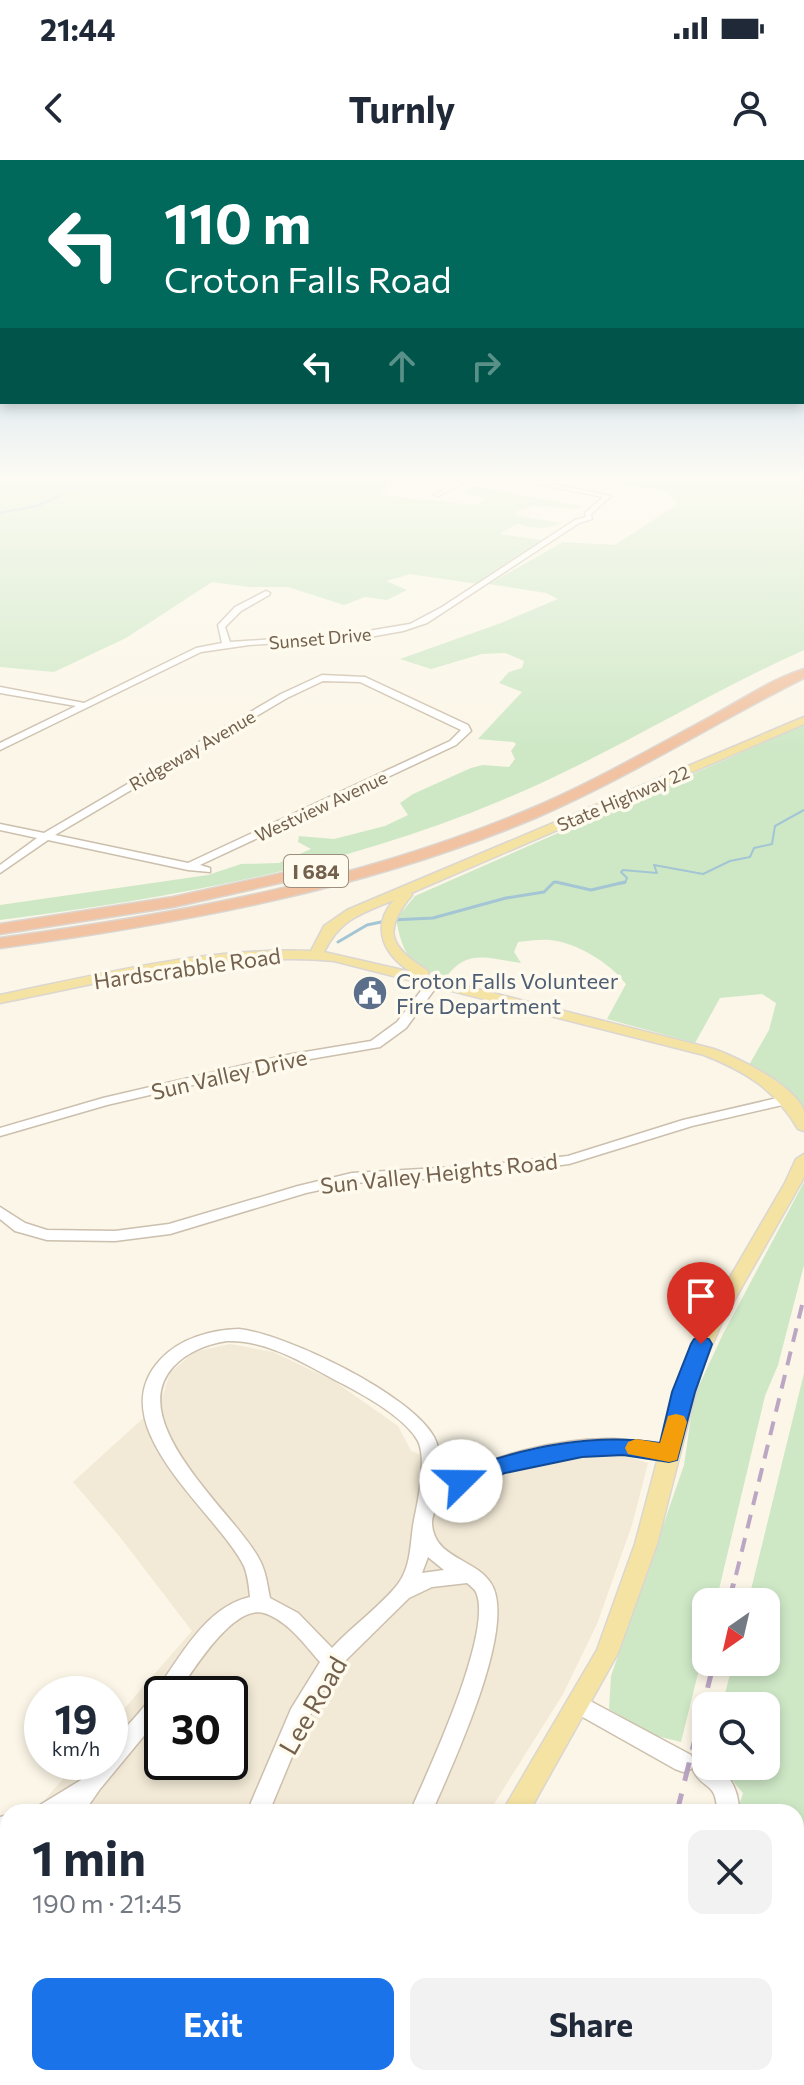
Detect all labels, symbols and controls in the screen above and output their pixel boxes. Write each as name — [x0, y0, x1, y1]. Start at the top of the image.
text: 21:44 — [40, 10, 115, 47]
icon: back — [32, 86, 76, 130]
text: Turnly — [349, 86, 455, 130]
icon: person — [728, 86, 772, 130]
text: 110 m — [164, 187, 311, 256]
icon: left — [32, 192, 136, 296]
text: Croton Falls Road — [164, 256, 452, 300]
icon: left — [296, 344, 340, 388]
icon: ahead — [380, 344, 424, 388]
icon: right — [464, 344, 508, 388]
street label: Sunset Drive — [268, 623, 372, 653]
street label: Ridgeway Avenue — [125, 705, 259, 795]
street label: State Highway 22 — [554, 760, 692, 836]
street label: Westview Avenue — [252, 766, 390, 846]
road number: I 684 — [284, 855, 348, 887]
street label: Hardscrabble Road — [92, 941, 282, 995]
place label: Croton Falls Volunteer Fire Department — [396, 967, 619, 1019]
public building icon: Croton Falls Volunteer Fire Department — [351, 974, 389, 1012]
street label: Sun Valley Drive — [149, 1043, 309, 1105]
street label: Sun Valley Heights Road — [319, 1147, 559, 1199]
pin — [667, 1262, 735, 1344]
icon: arrive — [679, 1274, 723, 1318]
position arrow — [419, 1439, 503, 1523]
north arrow — [692, 1588, 780, 1676]
map controls — [692, 1588, 780, 1780]
street label: Lee Road — [272, 1650, 352, 1760]
speed limit sign: 30 — [144, 1676, 248, 1780]
button: search — [692, 1692, 780, 1780]
text: 19 — [55, 1693, 97, 1742]
text: km/h — [52, 1736, 100, 1760]
text: 1 min — [32, 1827, 146, 1886]
button: close — [688, 1830, 772, 1914]
text: 190 m · 21:45 — [32, 1887, 182, 1918]
button: Exit — [32, 1978, 394, 2070]
button: Share — [410, 1978, 772, 2070]

